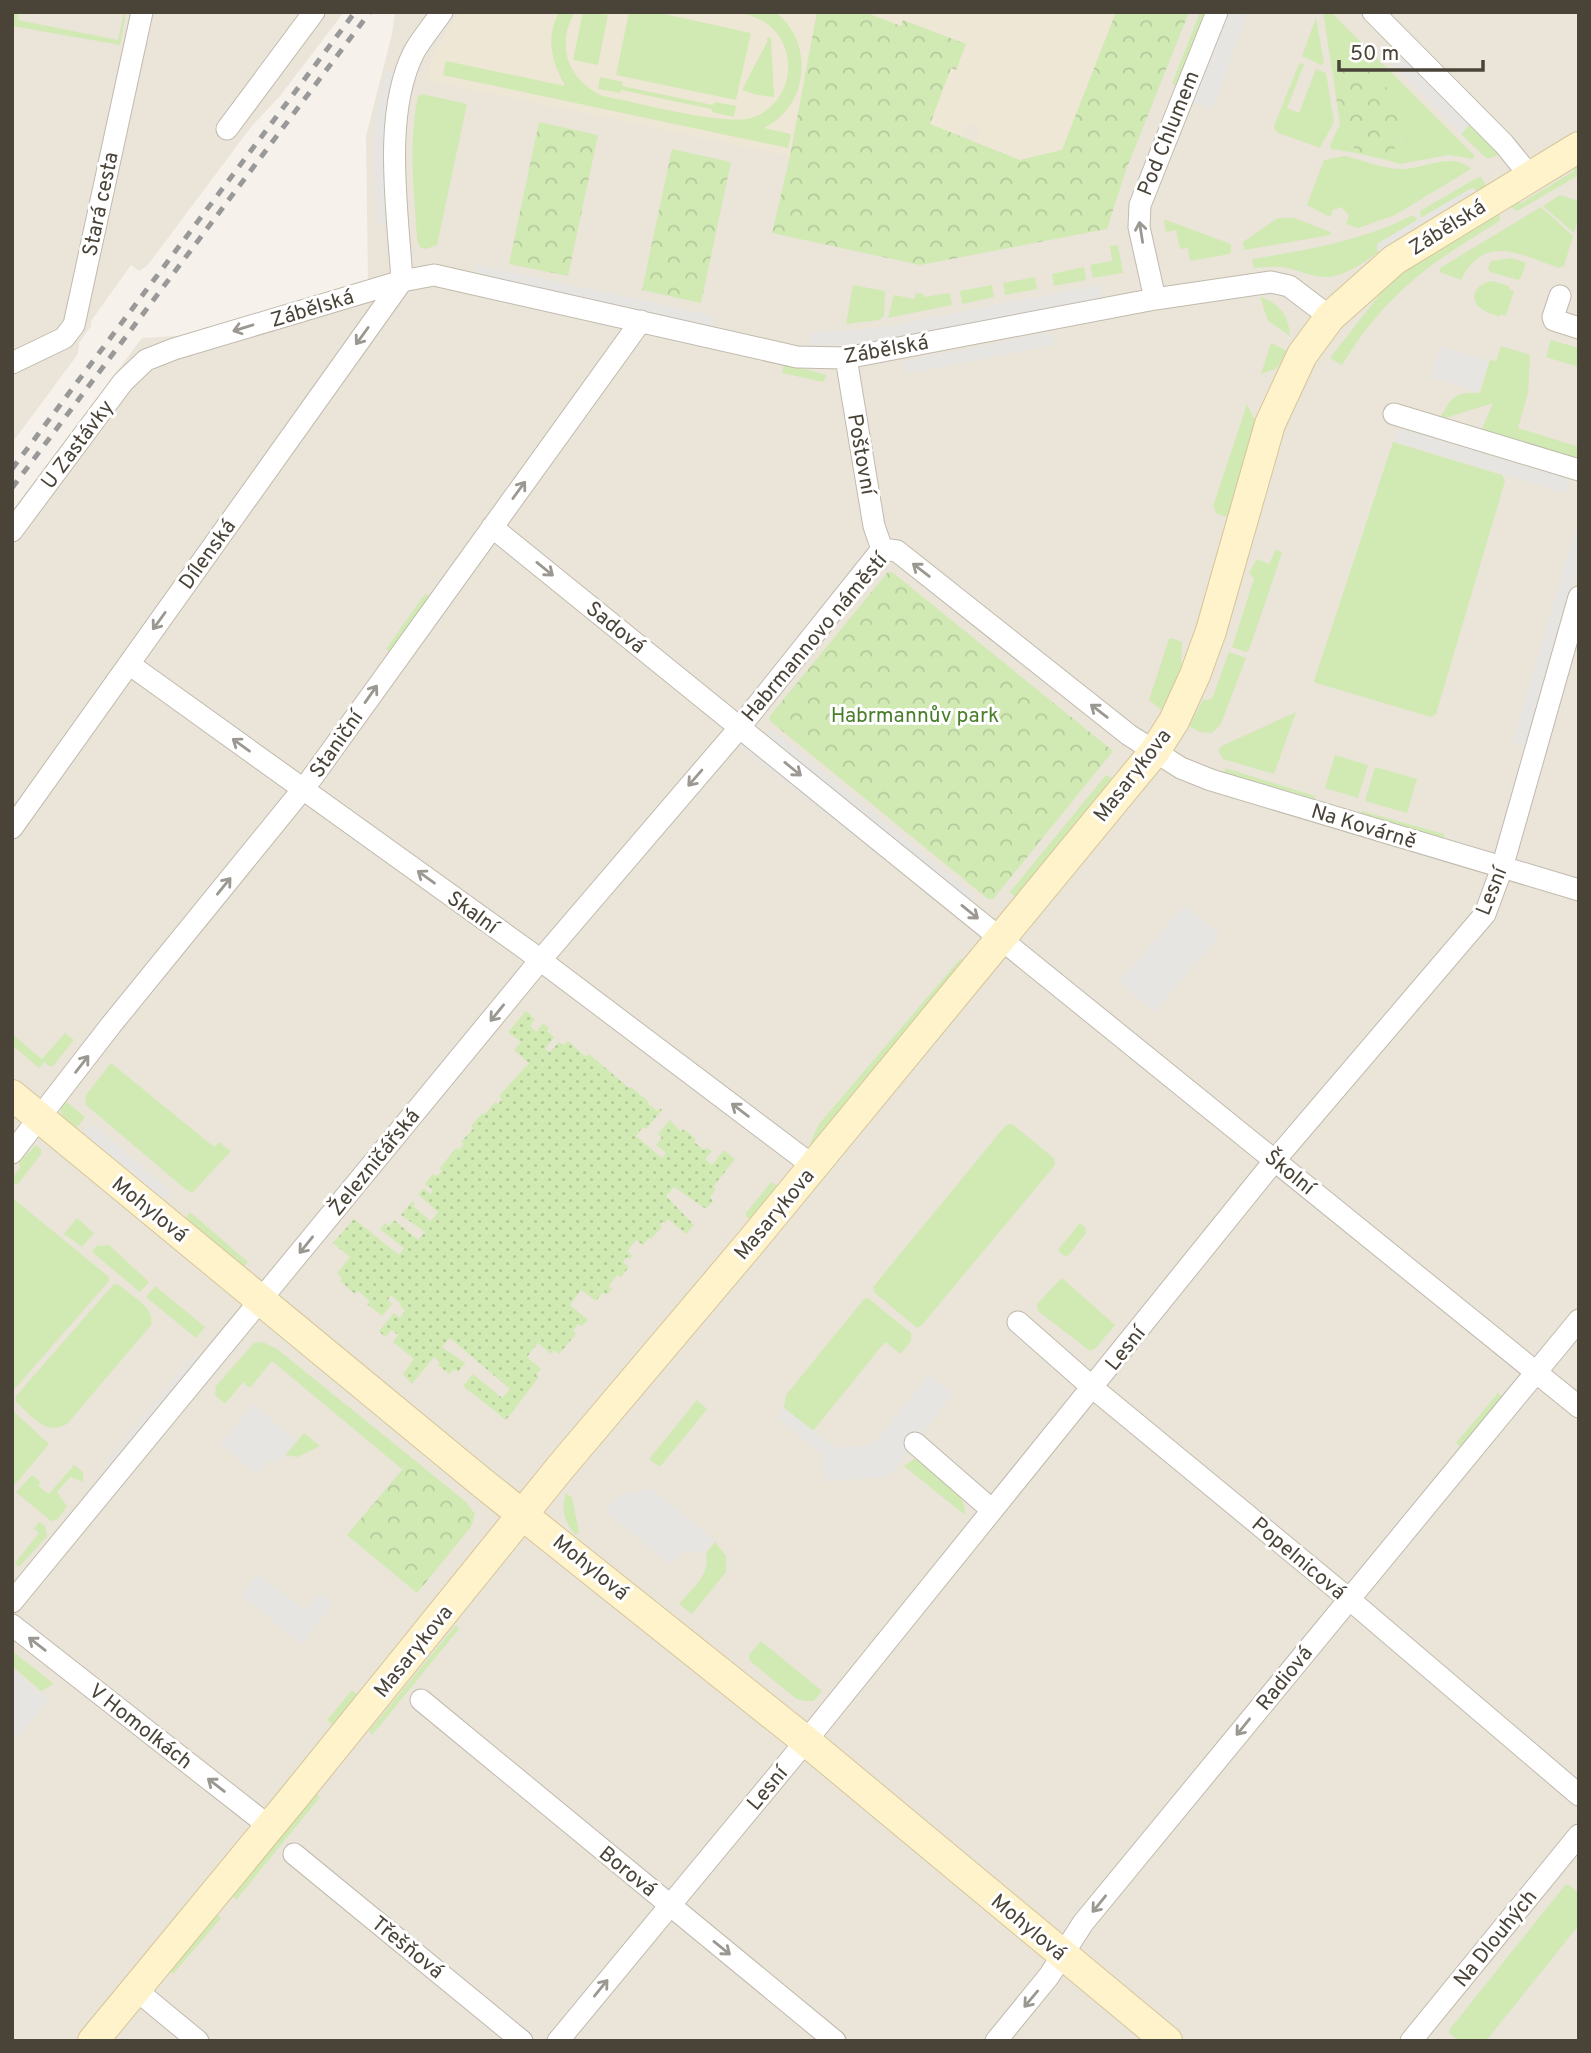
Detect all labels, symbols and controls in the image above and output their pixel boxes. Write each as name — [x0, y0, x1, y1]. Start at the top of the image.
scale bar — [1339, 28, 1482, 72]
text: 50 m — [1350, 41, 1399, 68]
street label: Pod Chlumem — [1132, 67, 1207, 200]
street label: Stará cesta — [77, 150, 126, 259]
street label: Zábělská — [1404, 194, 1491, 262]
one-way arrow — [1134, 221, 1147, 244]
street label: Zábělská — [268, 284, 357, 335]
one-way arrow — [232, 323, 254, 336]
one-way arrow — [355, 326, 369, 345]
street label: Zábělská — [842, 330, 931, 371]
street label: U Zastávky — [36, 395, 121, 495]
street label: Poštovní — [840, 412, 881, 499]
one-way arrow — [511, 481, 526, 500]
street label: Dílenská — [174, 514, 243, 595]
street label: Habrmannovo náměstí — [736, 547, 895, 728]
one-way arrow — [535, 562, 553, 577]
one-way arrow — [912, 562, 931, 577]
street label: Sadová — [580, 596, 650, 660]
one-way arrow — [152, 611, 166, 630]
one-way arrow — [364, 685, 379, 704]
park label: Habrmannův park — [831, 703, 999, 730]
street label: Staniční — [304, 704, 371, 784]
one-way arrow — [1091, 704, 1109, 719]
street label: Masarykova — [1088, 724, 1178, 828]
one-way arrow — [232, 737, 251, 752]
one-way arrow — [784, 762, 802, 777]
one-way arrow — [687, 769, 703, 787]
street label: Na Kovárně — [1308, 799, 1419, 856]
street label: Lesní — [1471, 862, 1515, 920]
one-way arrow — [417, 870, 436, 884]
one-way arrow — [217, 878, 232, 896]
street label: Skalní — [441, 886, 504, 942]
one-way arrow — [961, 905, 979, 920]
one-way arrow — [489, 1003, 505, 1021]
one-way arrow — [75, 1055, 90, 1074]
street label: Železničářská — [323, 1103, 427, 1222]
one-way arrow — [731, 1103, 750, 1117]
street label: Školní — [1258, 1144, 1322, 1203]
street label: Masarykova — [729, 1164, 821, 1266]
street label: Mohylová — [105, 1171, 193, 1249]
one-way arrow — [298, 1236, 314, 1254]
street label: Lesní — [1100, 1320, 1153, 1377]
street label: Popelnicová — [1245, 1512, 1351, 1607]
street label: Mohylová — [546, 1529, 634, 1607]
street label: Masarykova — [369, 1600, 460, 1704]
one-way arrow — [28, 1637, 47, 1652]
street label: Radiová — [1251, 1641, 1319, 1717]
street label: V Homolkách — [83, 1678, 197, 1776]
one-way arrow — [1235, 1718, 1251, 1736]
street label: Lesní — [742, 1760, 796, 1817]
one-way arrow — [207, 1777, 226, 1792]
street label: Borová — [593, 1841, 661, 1904]
street label: Na Dlouhých — [1449, 1885, 1544, 1993]
street label: Mohylová — [985, 1889, 1071, 1968]
one-way arrow — [1091, 1894, 1107, 1912]
street label: Třešňová — [365, 1911, 449, 1986]
one-way arrow — [712, 1940, 730, 1956]
one-way arrow — [593, 1979, 609, 1997]
one-way arrow — [1023, 1989, 1039, 2007]

